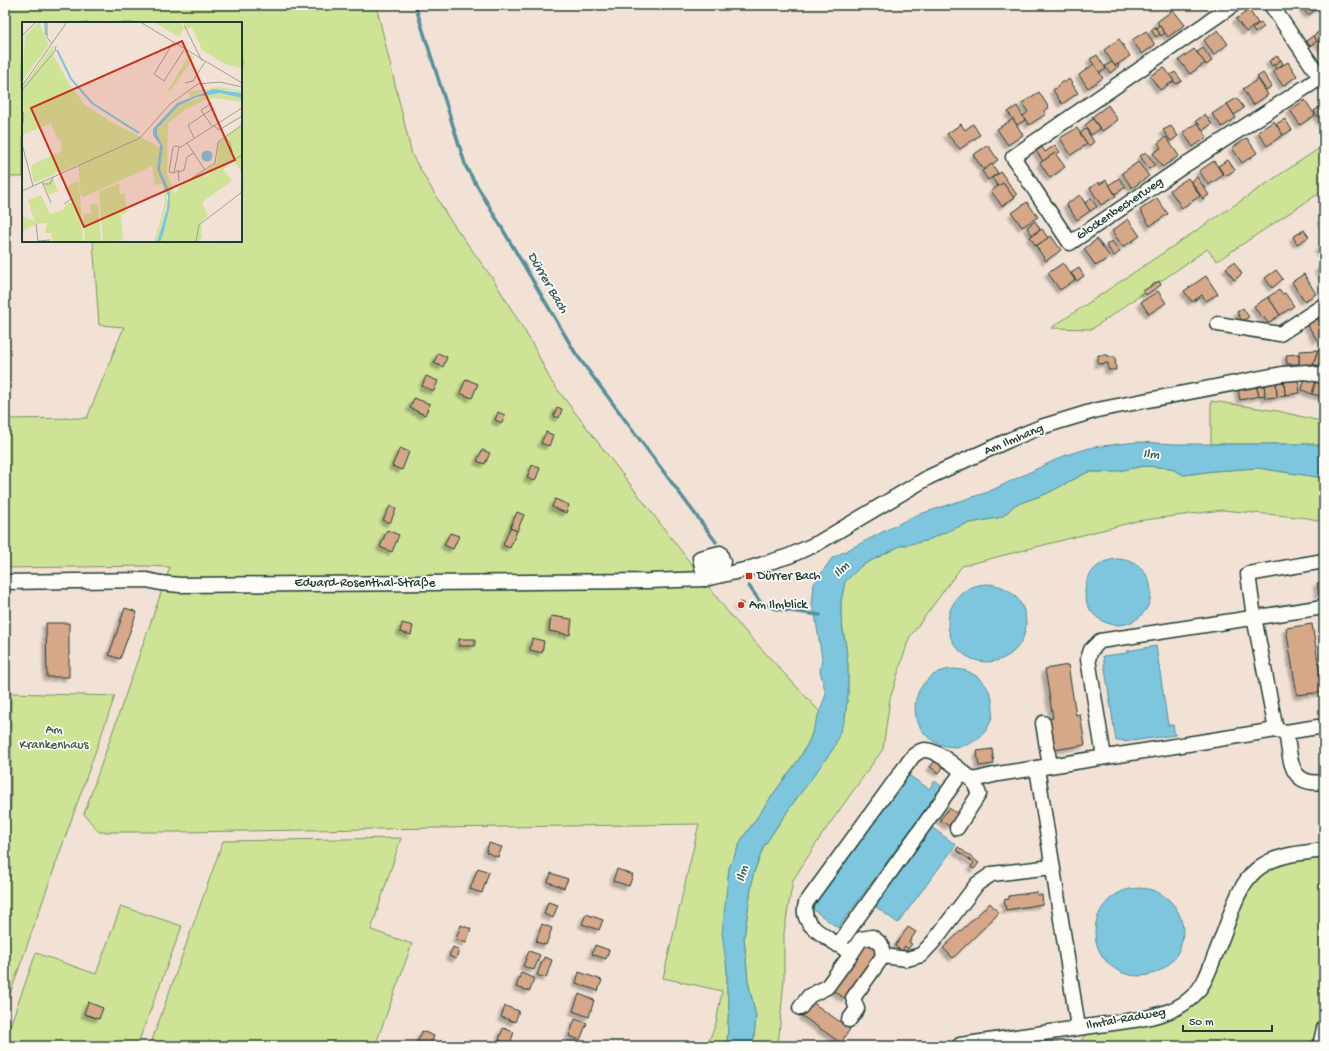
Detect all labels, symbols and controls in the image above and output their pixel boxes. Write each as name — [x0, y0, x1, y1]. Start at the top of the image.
inset map — [22, 22, 242, 242]
street label: Glockenbecherweg — [1074, 174, 1166, 244]
water label: Dürrer Bach — [523, 249, 572, 317]
street label: Am Ilmhang — [982, 421, 1046, 459]
water label: Ilm — [1142, 446, 1160, 464]
water label: Ilm — [830, 558, 854, 582]
place label: Dürrer Bach — [756, 569, 820, 584]
marker: Dürrer Bach — [744, 571, 754, 581]
street label: Eduard-Rosenthal-Straße — [295, 576, 436, 591]
place label: Am Ilmblick — [749, 598, 808, 613]
marker: Am Ilmblick — [736, 600, 746, 610]
park label: Am Krankenhaus — [20, 723, 90, 753]
water label: Ilm — [733, 864, 753, 884]
street label: Ilmtal-Radweg — [1085, 1005, 1167, 1033]
scale bar — [1183, 1007, 1272, 1033]
text: 50 m — [1189, 1016, 1214, 1030]

